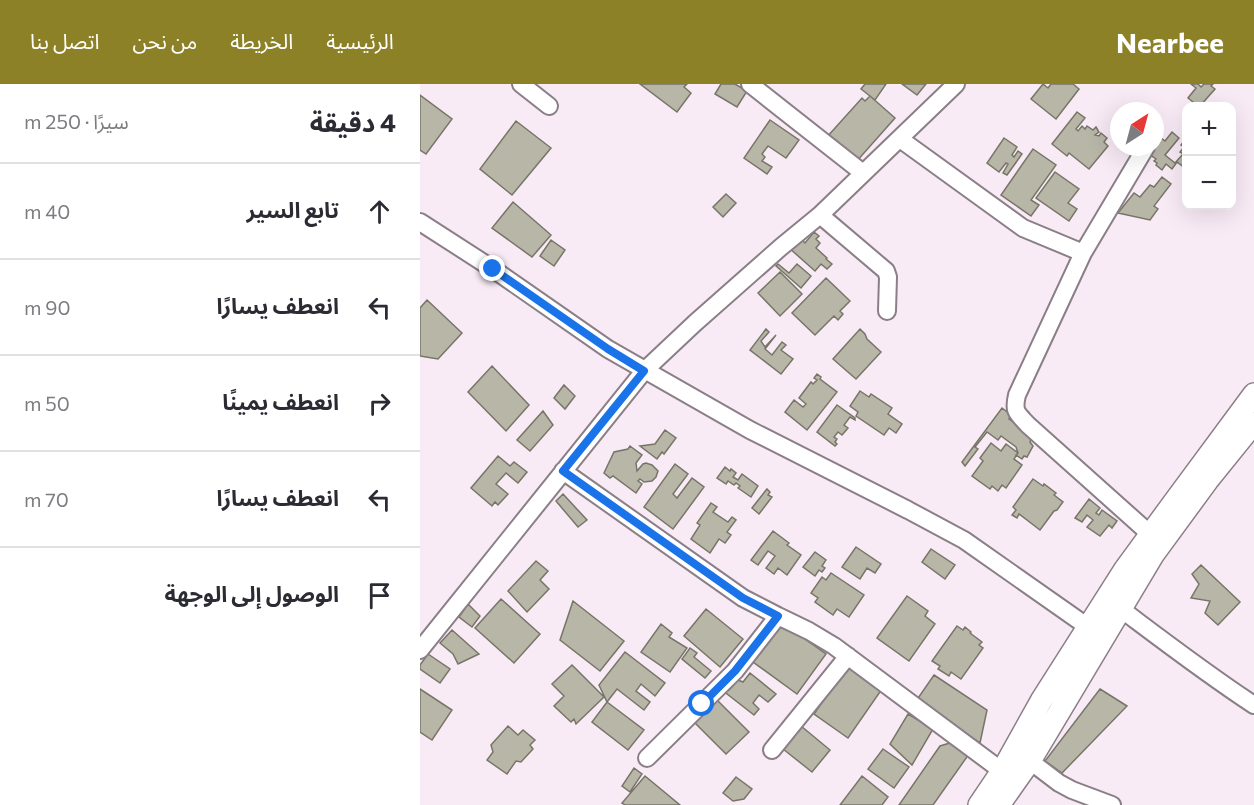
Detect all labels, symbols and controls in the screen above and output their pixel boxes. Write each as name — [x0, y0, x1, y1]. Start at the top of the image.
text: Nearbee — [1116, 25, 1224, 59]
text: اتصل بنا — [30, 28, 100, 53]
text: من نحن — [133, 28, 197, 53]
text: الخريطة — [230, 28, 293, 53]
text: الرئيسية — [326, 28, 394, 53]
north arrow — [1110, 102, 1164, 156]
map controls — [1182, 102, 1236, 210]
button: + — [1182, 102, 1236, 156]
text: 4 دقيقة — [310, 106, 396, 137]
text: سيرًا · 250 m — [24, 109, 129, 133]
button: − — [1182, 156, 1236, 210]
icon: ahead — [363, 195, 396, 228]
text: تابع السير — [247, 196, 339, 223]
text: 40 m — [24, 199, 70, 223]
route end — [479, 255, 505, 281]
icon: left — [363, 291, 396, 324]
text: انعطف يسارًا — [217, 292, 339, 319]
text: 90 m — [24, 295, 71, 319]
icon: right — [363, 387, 396, 420]
text: انعطف يمينًا — [222, 388, 339, 415]
text: 50 m — [24, 391, 70, 415]
icon: left — [363, 483, 396, 516]
text: انعطف يسارًا — [217, 484, 339, 511]
text: 70 m — [24, 487, 69, 511]
icon: arrive — [363, 579, 396, 612]
text: الوصول إلى الوجهة — [164, 580, 339, 607]
route start — [688, 690, 714, 716]

